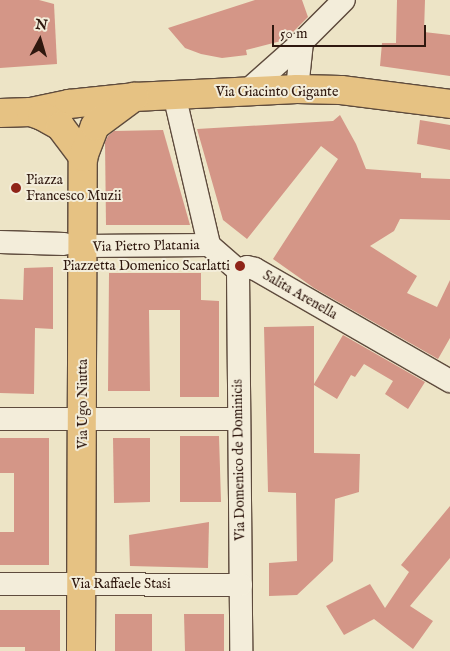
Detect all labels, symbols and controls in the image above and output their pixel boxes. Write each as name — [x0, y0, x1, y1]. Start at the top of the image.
north arrow — [15, 15, 65, 65]
text: N — [35, 15, 49, 35]
scale bar — [275, 15, 429, 47]
text: 50 m — [280, 24, 308, 43]
street label: Via Giacinto Gigante — [216, 84, 338, 100]
place label: Piazza Francesco Muzii — [26, 172, 122, 204]
marker: Piazza Francesco Muzii — [10, 182, 22, 194]
street label: Via Pietro Platania — [92, 237, 200, 255]
place label: Piazzetta Domenico Scarlatti — [63, 258, 230, 274]
marker: Piazzetta Domenico Scarlatti — [234, 260, 246, 272]
street label: Salita Arenella — [260, 267, 340, 323]
street label: Via Ugo Niutta — [75, 359, 91, 449]
street label: Via Domenico de Dominicis — [229, 379, 249, 541]
street label: Via Raffaele Stasi — [71, 576, 171, 592]

